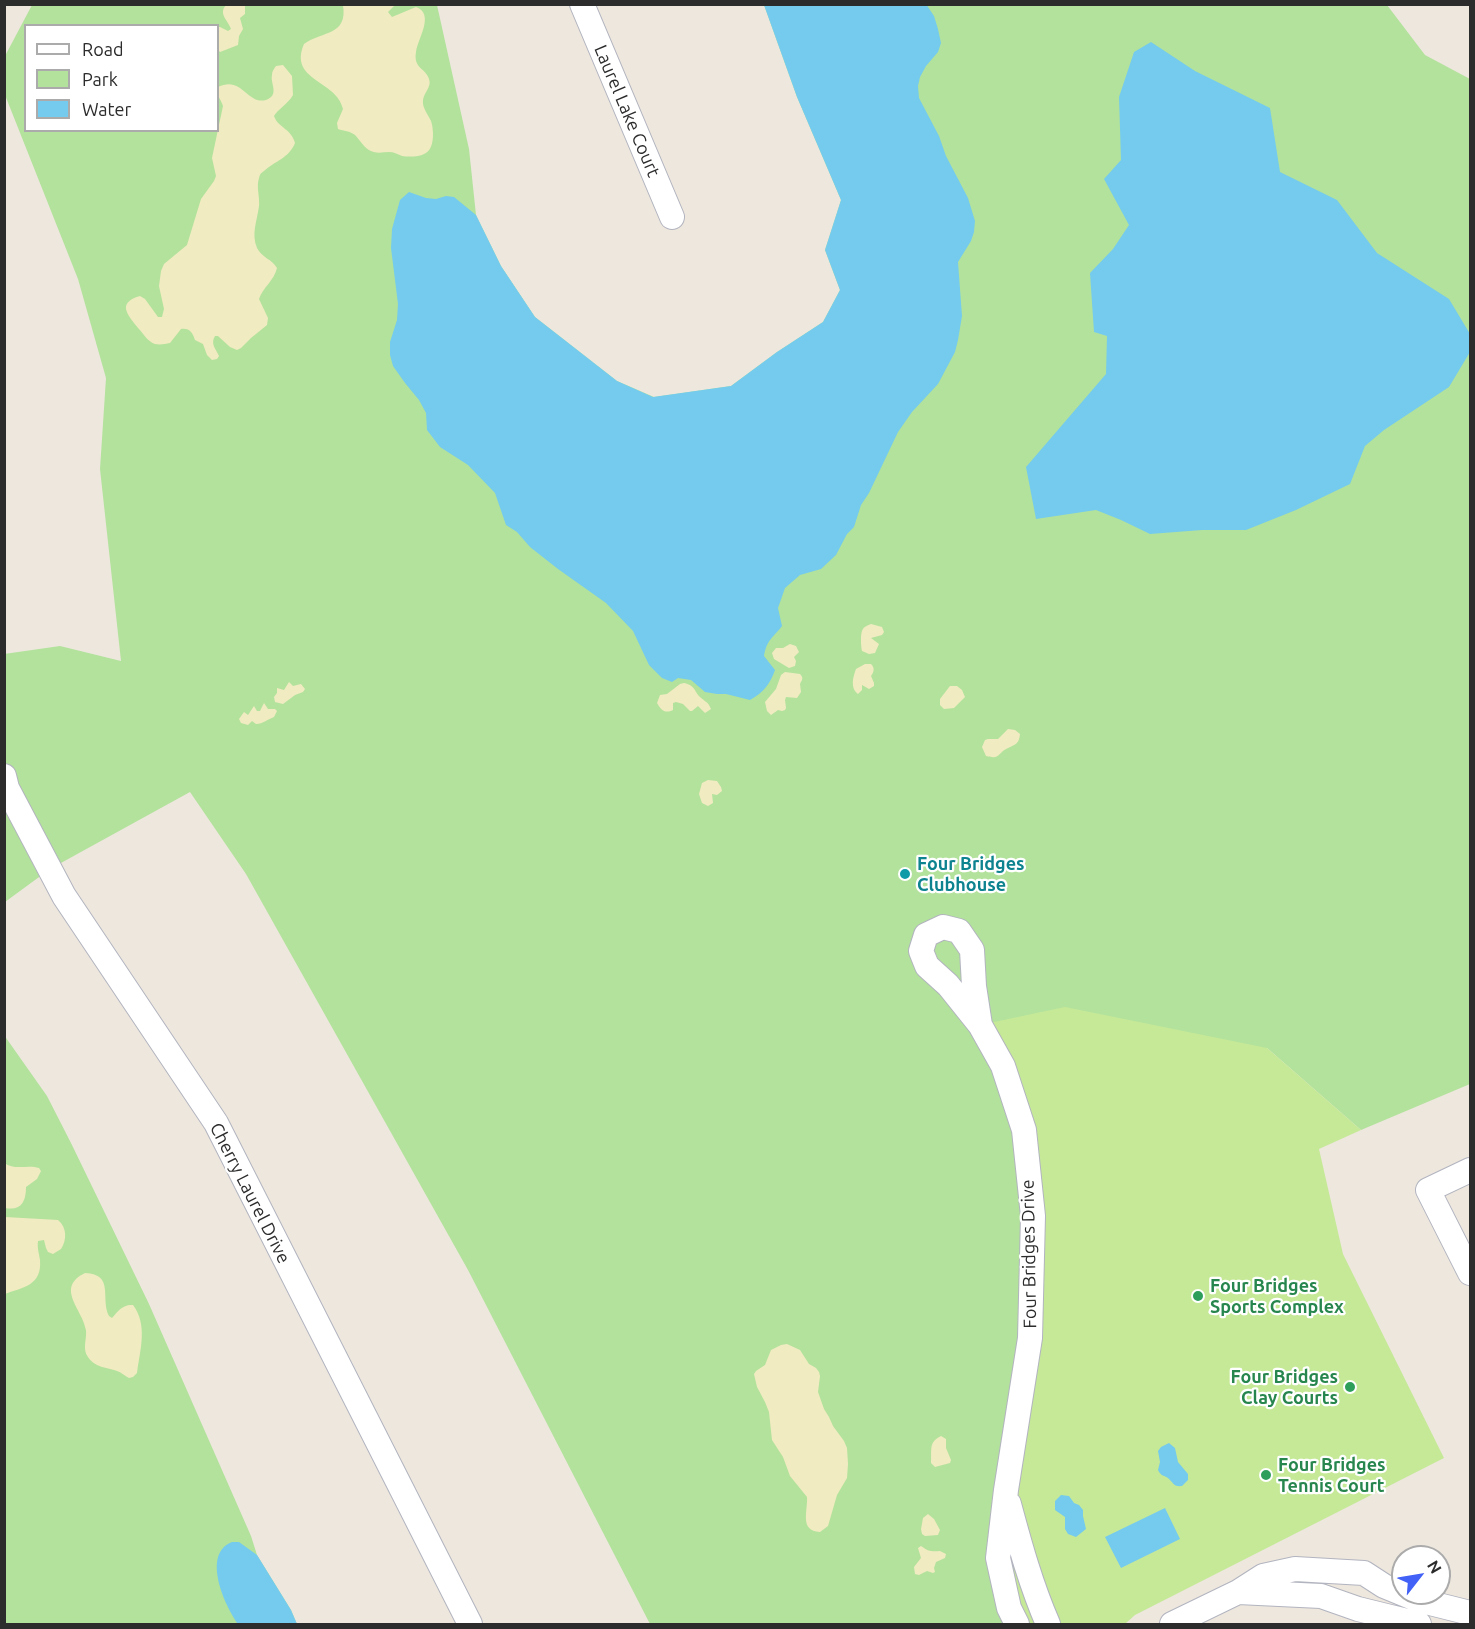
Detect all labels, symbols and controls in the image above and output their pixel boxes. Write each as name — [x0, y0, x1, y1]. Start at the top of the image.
legend — [24, 24, 219, 132]
text: Road — [82, 39, 124, 59]
street label: Laurel Lake Court — [589, 42, 665, 180]
text: Park — [82, 69, 118, 89]
text: Water — [82, 99, 131, 119]
place label: Four Bridges Clubhouse — [917, 853, 1025, 896]
marker: Four Bridges Clubhouse — [898, 867, 912, 881]
street label: Cherry Laurel Drive — [205, 1119, 295, 1267]
street label: Four Bridges Drive — [1017, 1179, 1041, 1329]
place label: Four Bridges Sports Complex — [1210, 1275, 1344, 1318]
marker: Four Bridges Sports Complex — [1191, 1289, 1205, 1303]
place label: Four Bridges Clay Courts — [1230, 1366, 1338, 1408]
marker: Four Bridges Clay Courts — [1343, 1380, 1357, 1394]
place label: Four Bridges Tennis Court — [1278, 1454, 1386, 1496]
marker: Four Bridges Tennis Court — [1259, 1468, 1273, 1482]
north arrow — [1391, 1545, 1451, 1605]
text: N — [1424, 1557, 1446, 1577]

